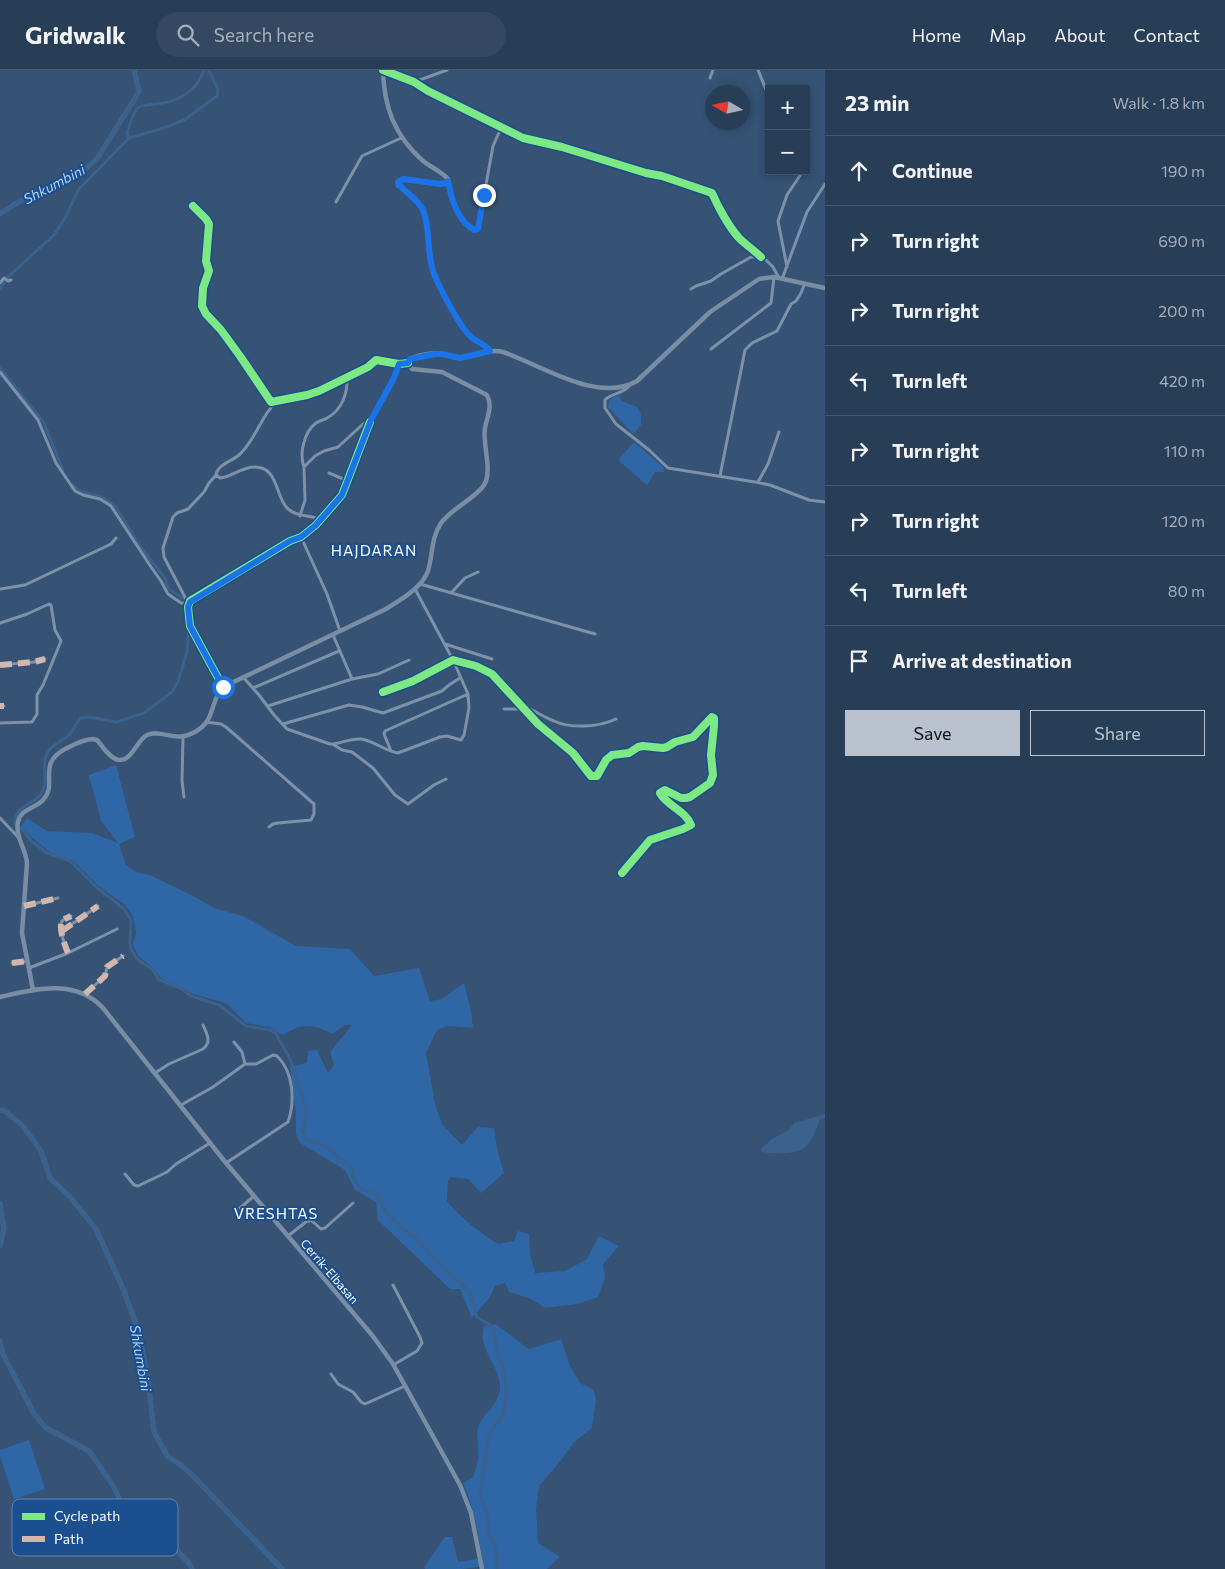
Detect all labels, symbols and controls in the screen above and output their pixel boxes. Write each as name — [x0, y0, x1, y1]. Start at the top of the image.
search box — [156, 12, 506, 57]
text: Gridwalk — [25, 20, 126, 49]
icon: search — [174, 21, 202, 49]
text: Search here — [214, 23, 314, 46]
text: Home — [912, 24, 961, 46]
text: Map — [989, 24, 1026, 46]
text: About — [1054, 24, 1106, 46]
text: Contact — [1134, 24, 1200, 46]
north arrow — [705, 85, 750, 130]
map controls — [765, 85, 810, 175]
button: + — [765, 85, 810, 130]
text: 23 min — [845, 90, 910, 115]
text: Walk · 1.8 km — [1113, 93, 1205, 112]
button: − — [765, 130, 810, 175]
icon: ahead — [845, 157, 873, 185]
text: Continue — [892, 159, 972, 182]
water label: Shkumbini — [20, 160, 88, 207]
text: 190 m — [1161, 161, 1205, 180]
route end — [473, 184, 496, 207]
icon: right — [845, 227, 873, 255]
text: Turn right — [892, 229, 979, 252]
text: 690 m — [1158, 231, 1205, 250]
icon: right — [845, 297, 873, 325]
text: Turn right — [892, 299, 979, 322]
text: 200 m — [1158, 301, 1205, 320]
icon: left — [845, 367, 873, 395]
text: Turn left — [892, 369, 967, 392]
text: 420 m — [1159, 371, 1205, 390]
icon: right — [845, 437, 873, 465]
text: Turn right — [892, 439, 979, 462]
text: 110 m — [1164, 441, 1205, 460]
icon: right — [845, 507, 873, 535]
text: Turn right — [892, 509, 979, 532]
text: 120 m — [1162, 511, 1205, 530]
district label: HAJDARAN — [331, 541, 417, 559]
icon: left — [845, 577, 873, 605]
text: Turn left — [892, 579, 967, 602]
text: 80 m — [1168, 581, 1205, 600]
icon: arrive — [845, 647, 873, 675]
text: Arrive at destination — [892, 649, 1072, 672]
route start — [212, 676, 235, 699]
button: Save — [845, 710, 1020, 756]
button: Share — [1030, 710, 1205, 756]
district label: VRESHTAS — [234, 1204, 318, 1222]
street label: Cerrik-Elbasan — [298, 1236, 362, 1306]
water label: Shkumbini — [127, 1323, 155, 1393]
legend — [12, 1499, 178, 1556]
text: Cycle path — [54, 1507, 120, 1524]
text: Path — [54, 1530, 84, 1547]

